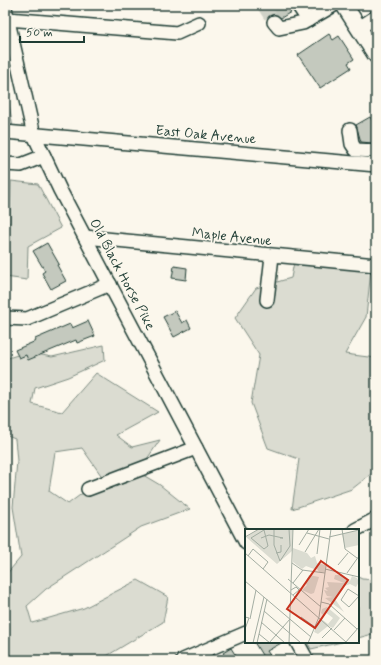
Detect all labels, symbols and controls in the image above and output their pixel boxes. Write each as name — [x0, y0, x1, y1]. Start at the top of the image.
scale bar — [20, 18, 84, 44]
text: 50 m — [26, 25, 53, 41]
street label: East Oak Avenue — [155, 122, 257, 148]
street label: Old Black Horse Pike — [85, 216, 159, 333]
street label: Maple Avenue — [191, 224, 273, 250]
inset map — [245, 529, 359, 643]

